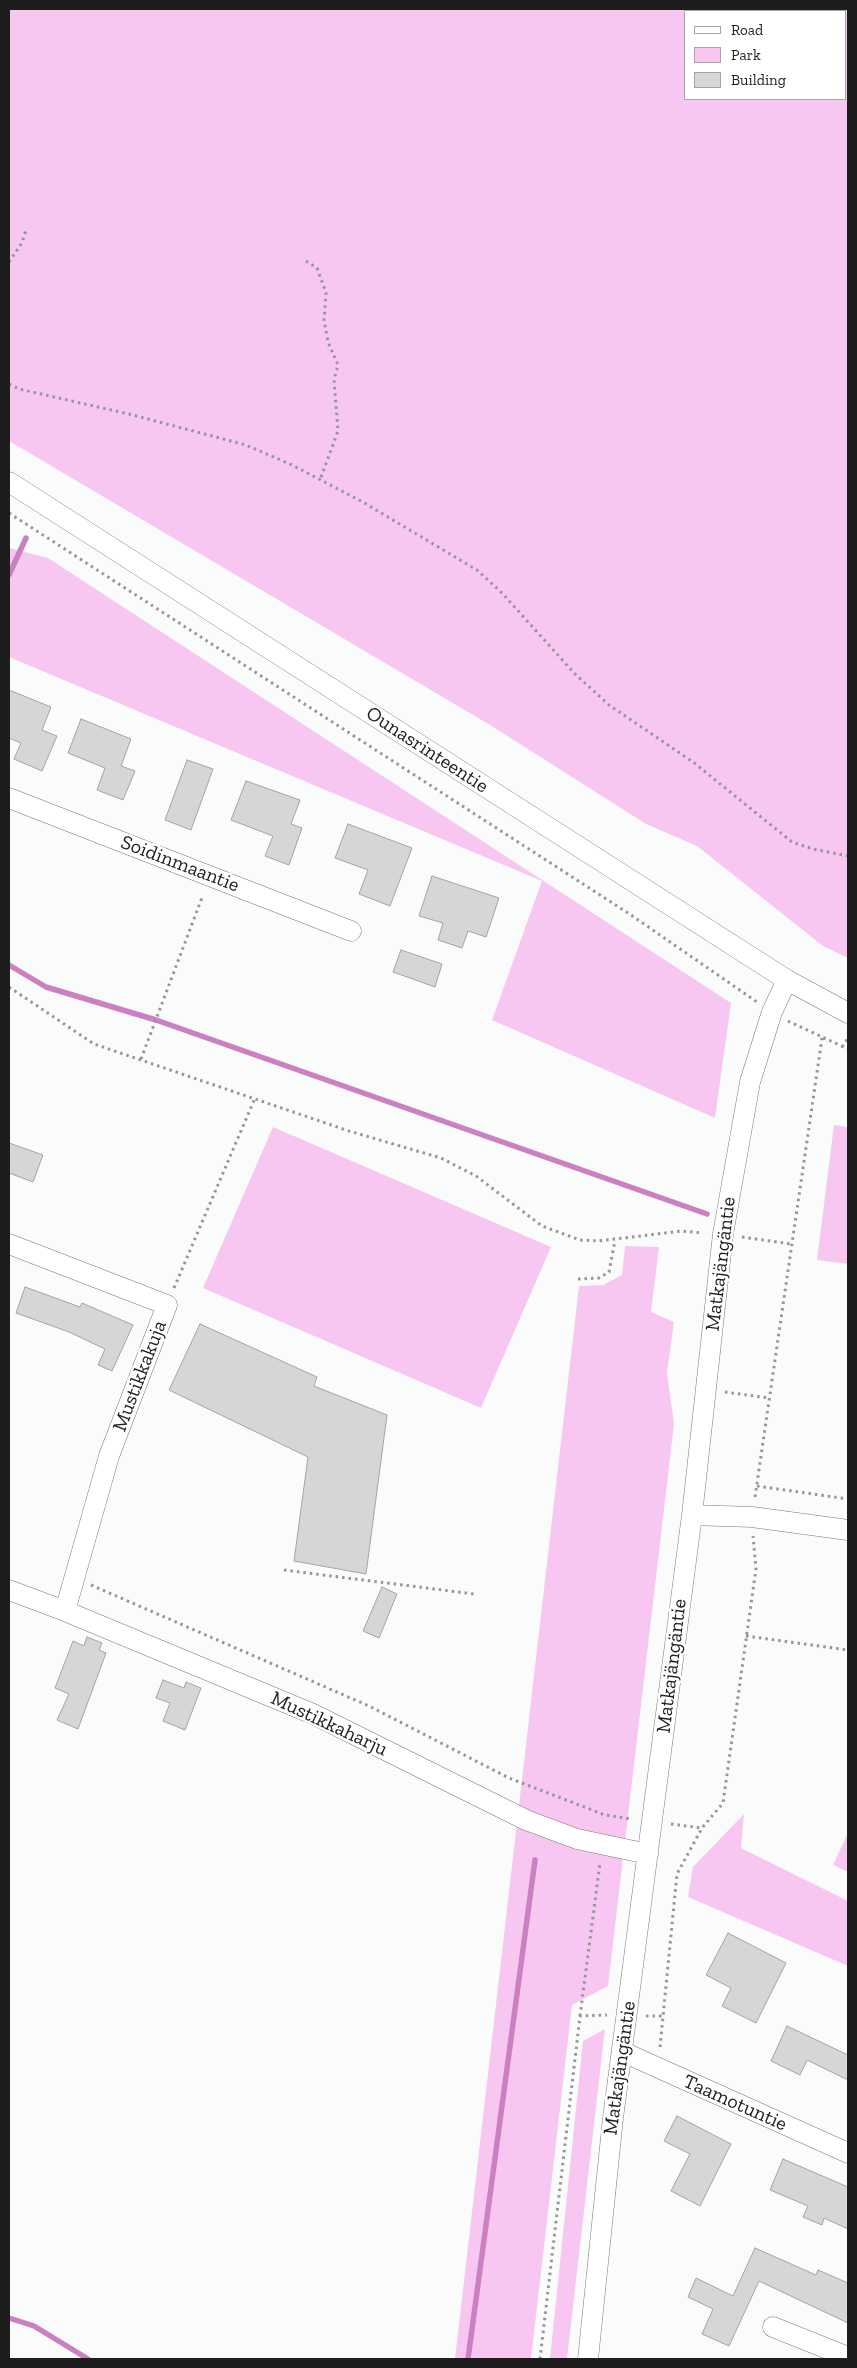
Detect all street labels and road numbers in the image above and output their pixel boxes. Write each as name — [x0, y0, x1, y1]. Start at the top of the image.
street label: Ounasrinteentie — [361, 701, 493, 799]
street label: Soidinmaantie — [117, 830, 243, 898]
street label: Matkajängäntie — [701, 1195, 741, 1333]
street label: Mustikkakuja — [108, 1317, 172, 1435]
street label: Matkajängäntie — [652, 1597, 692, 1735]
street label: Mustikkaharju — [267, 1686, 391, 1762]
street label: Matkajängäntie — [599, 1999, 641, 2137]
street label: Taamotuntie — [679, 2069, 791, 2137]

